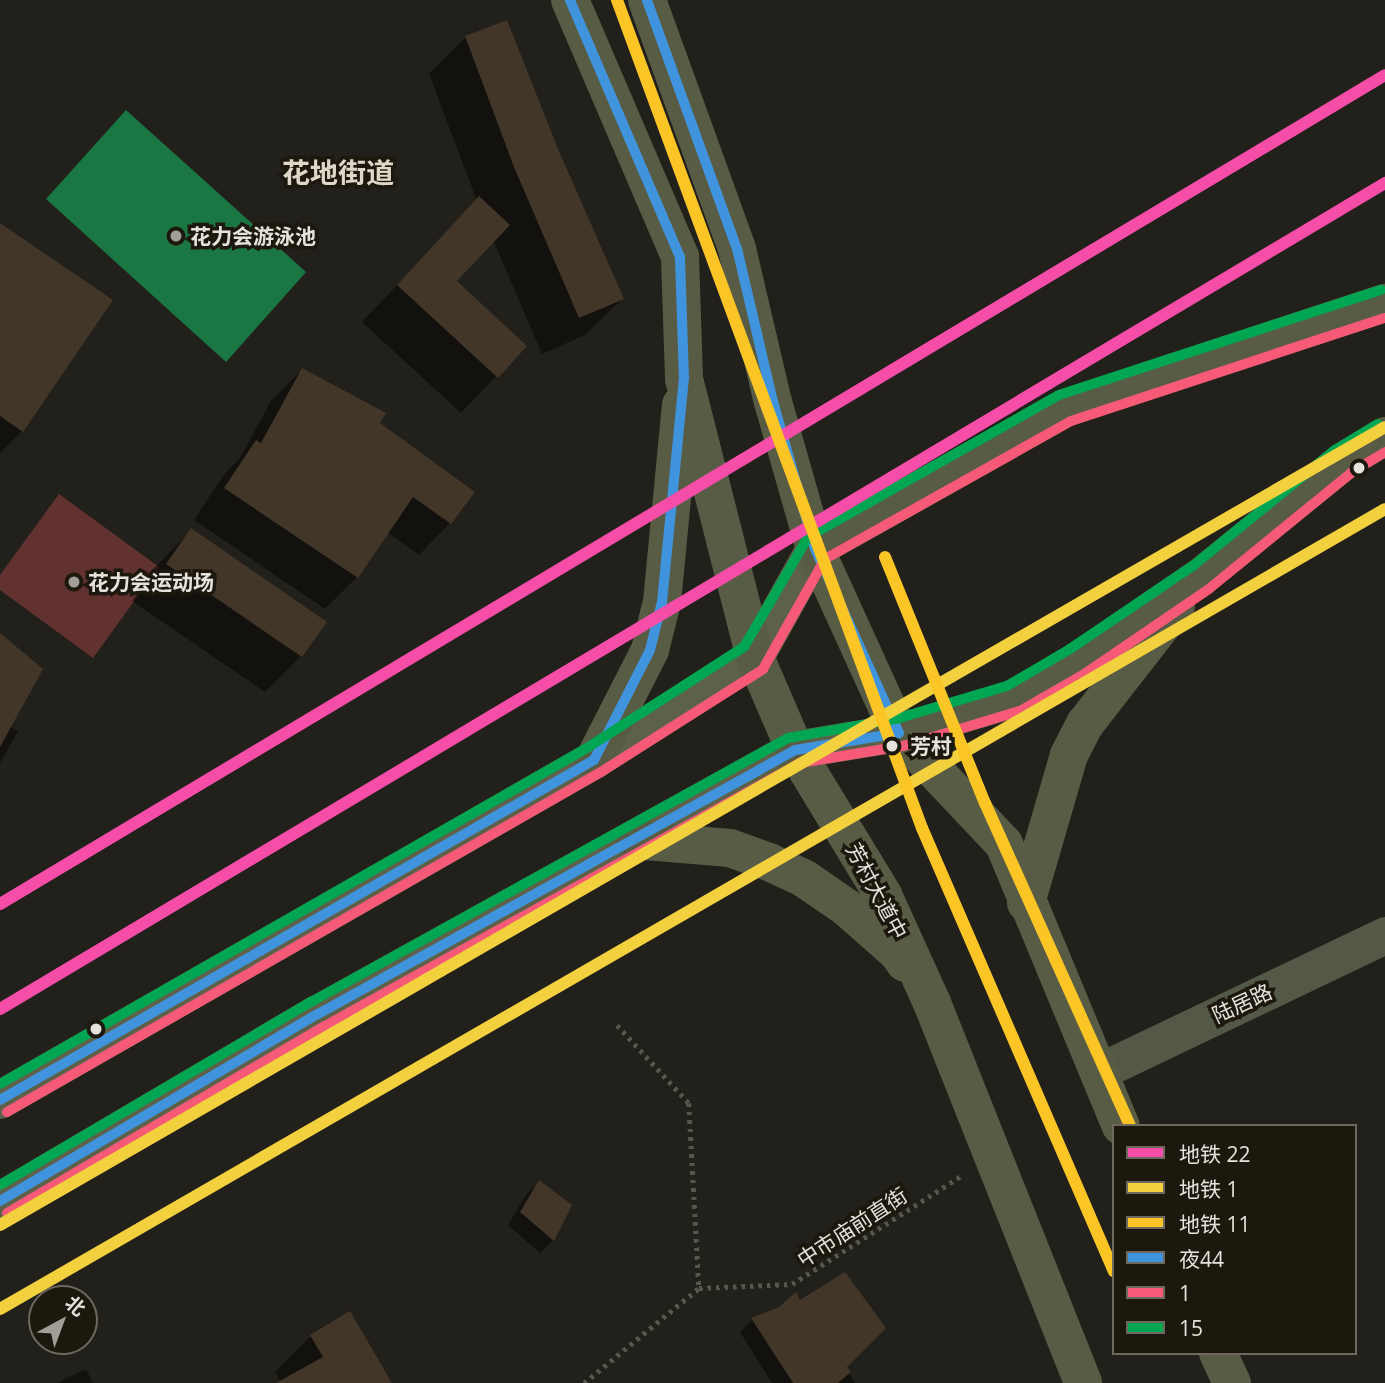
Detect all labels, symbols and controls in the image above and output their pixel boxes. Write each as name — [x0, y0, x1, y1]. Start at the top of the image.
district label: 花地街道 — [282, 155, 394, 189]
place label: 花力会游泳池 — [190, 223, 316, 249]
marker: 花力会游泳池 — [168, 228, 184, 244]
unlabelled marker — [1352, 461, 1366, 475]
place label: 花力会运动场 — [88, 569, 214, 595]
marker: 花力会运动场 — [66, 574, 82, 590]
place label: 芳村 — [910, 733, 952, 759]
marker: 芳村 — [880, 734, 904, 758]
street label: 芳村大道中 — [841, 839, 913, 943]
street label: 陆居路 — [1208, 978, 1276, 1028]
unlabelled marker — [89, 1022, 103, 1036]
legend — [1112, 1124, 1357, 1355]
text: 地铁 22 — [1179, 1140, 1250, 1168]
text: 地铁 1 — [1179, 1175, 1238, 1203]
street label: 中市庙前直街 — [792, 1182, 912, 1272]
text: 地铁 11 — [1179, 1210, 1250, 1238]
text: 夜44 — [1179, 1245, 1224, 1273]
text: 1 — [1179, 1279, 1191, 1307]
north arrow — [28, 1285, 98, 1355]
text: 北 — [60, 1290, 91, 1322]
text: 15 — [1179, 1314, 1203, 1342]

